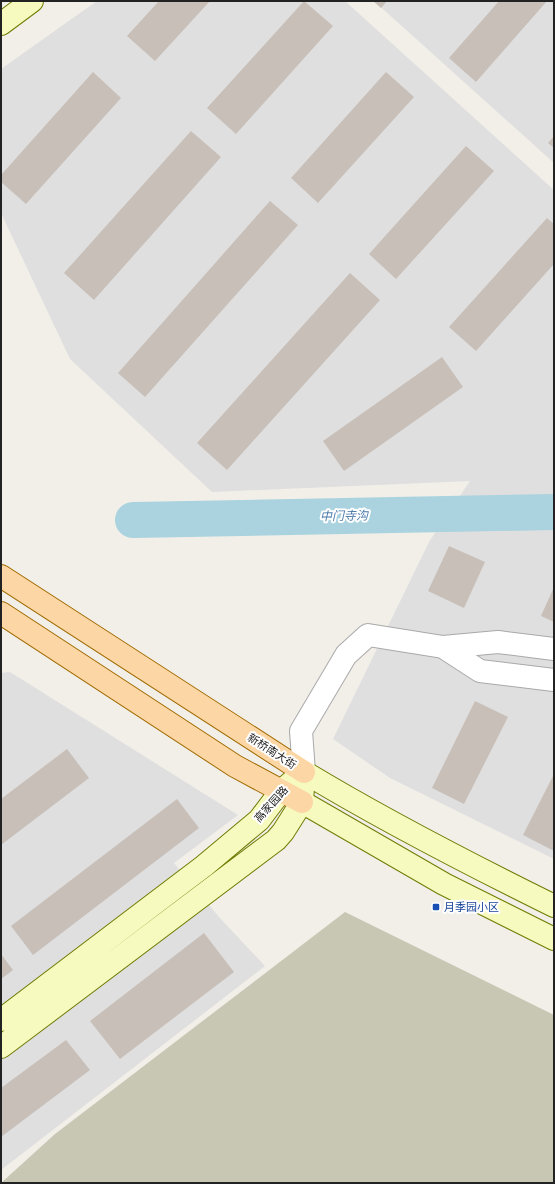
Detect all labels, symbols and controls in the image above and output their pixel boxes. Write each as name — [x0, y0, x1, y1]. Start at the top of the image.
water label: 中门寺沟 — [320, 509, 370, 523]
street label: 新桥南大街 — [245, 731, 298, 772]
street label: 高家园路 — [252, 784, 291, 825]
place label: 月季园小区 — [444, 901, 499, 914]
marker: 月季园小区 — [431, 902, 441, 912]

